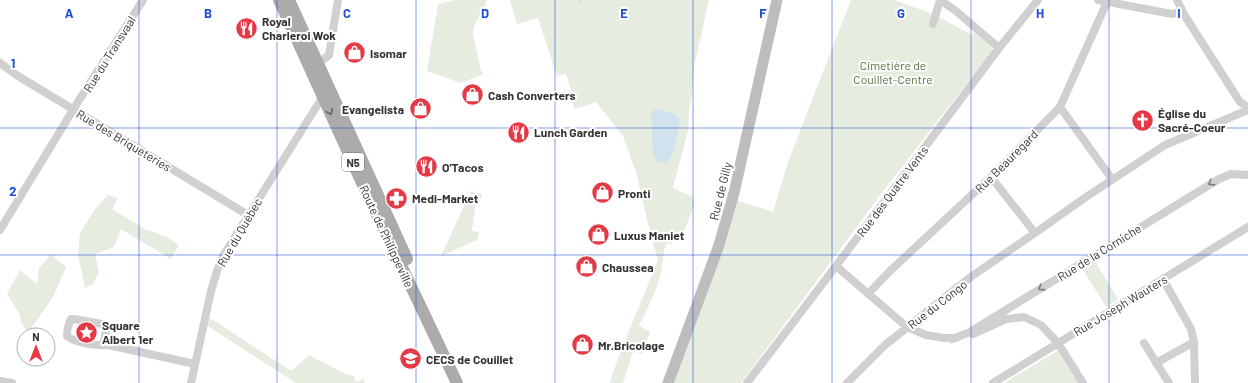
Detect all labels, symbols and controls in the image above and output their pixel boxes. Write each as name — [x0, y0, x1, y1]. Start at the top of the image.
text: A — [65, 5, 74, 21]
text: B — [204, 5, 212, 21]
text: C — [343, 5, 351, 21]
text: D — [481, 5, 489, 21]
text: E — [620, 5, 628, 21]
text: F — [759, 5, 767, 21]
text: G — [897, 5, 905, 21]
text: H — [1036, 5, 1044, 21]
text: I — [1177, 5, 1181, 21]
street label: Rue du Transvaal — [80, 13, 138, 95]
place label: Royal Charleroi Wok — [262, 14, 336, 42]
restaurant icon: Royal Charleroi Wok — [233, 15, 259, 41]
shop icon: Isomar — [342, 40, 368, 66]
place label: Isomar — [370, 46, 407, 60]
text: 1 — [11, 55, 15, 71]
park label: Cimetière de Couillet-Centre — [853, 58, 933, 86]
shop icon: Cash Converters — [459, 82, 485, 108]
place label: Cash Converters — [488, 88, 575, 102]
shop icon: Evangelista — [407, 96, 433, 122]
place label: Evangelista — [342, 102, 404, 116]
street label: Rue des Briqueteries — [74, 106, 174, 174]
place label: Église du Sacré-Coeur — [1158, 106, 1226, 134]
church icon: Église du Sacré-Coeur — [1129, 107, 1155, 133]
one-way arrow — [325, 108, 333, 115]
restaurant icon: Lunch Garden — [506, 119, 532, 145]
place label: Lunch Garden — [534, 125, 607, 139]
street label: Rue Beauregard — [972, 127, 1040, 195]
street label: Rue des Quatre Vents — [853, 143, 931, 239]
road number: N5 — [342, 153, 364, 171]
restaurant icon: O'Tacos — [413, 154, 439, 180]
place label: O'Tacos — [442, 160, 483, 174]
street label: Rue de Gilly — [706, 160, 734, 222]
one-way arrow — [1208, 179, 1215, 186]
shop icon: Pronti — [589, 180, 615, 206]
text: 2 — [9, 183, 17, 199]
street label: Route de Philippeville — [357, 183, 417, 289]
pharmacy icon: Medi-Market — [383, 185, 409, 211]
place label: Pronti — [618, 186, 650, 200]
place label: Medi-Market — [412, 191, 479, 205]
street label: Rue du Québec — [214, 195, 264, 269]
street label: Rue de la Corniche — [1055, 221, 1143, 283]
shop icon: Luxus Maniet — [586, 222, 612, 248]
place label: Luxus Maniet — [614, 228, 685, 242]
shop icon: Chaussea — [573, 254, 599, 280]
place label: Chaussea — [602, 260, 654, 274]
street label: Rue Joseph Wauters — [1071, 271, 1170, 339]
street label: Rue du Congo — [905, 277, 969, 331]
one-way arrow — [1038, 283, 1045, 291]
place label: Square Albert 1er — [102, 318, 154, 346]
place icon: Square Albert 1er — [74, 319, 100, 345]
north arrow — [16, 327, 56, 367]
text: N — [32, 330, 40, 343]
shop icon: Mr.Bricolage — [569, 332, 595, 358]
place label: Mr.Bricolage — [598, 338, 665, 352]
school or university icon: CECS de Couillet — [398, 346, 424, 372]
place label: CECS de Couillet — [426, 352, 514, 366]

